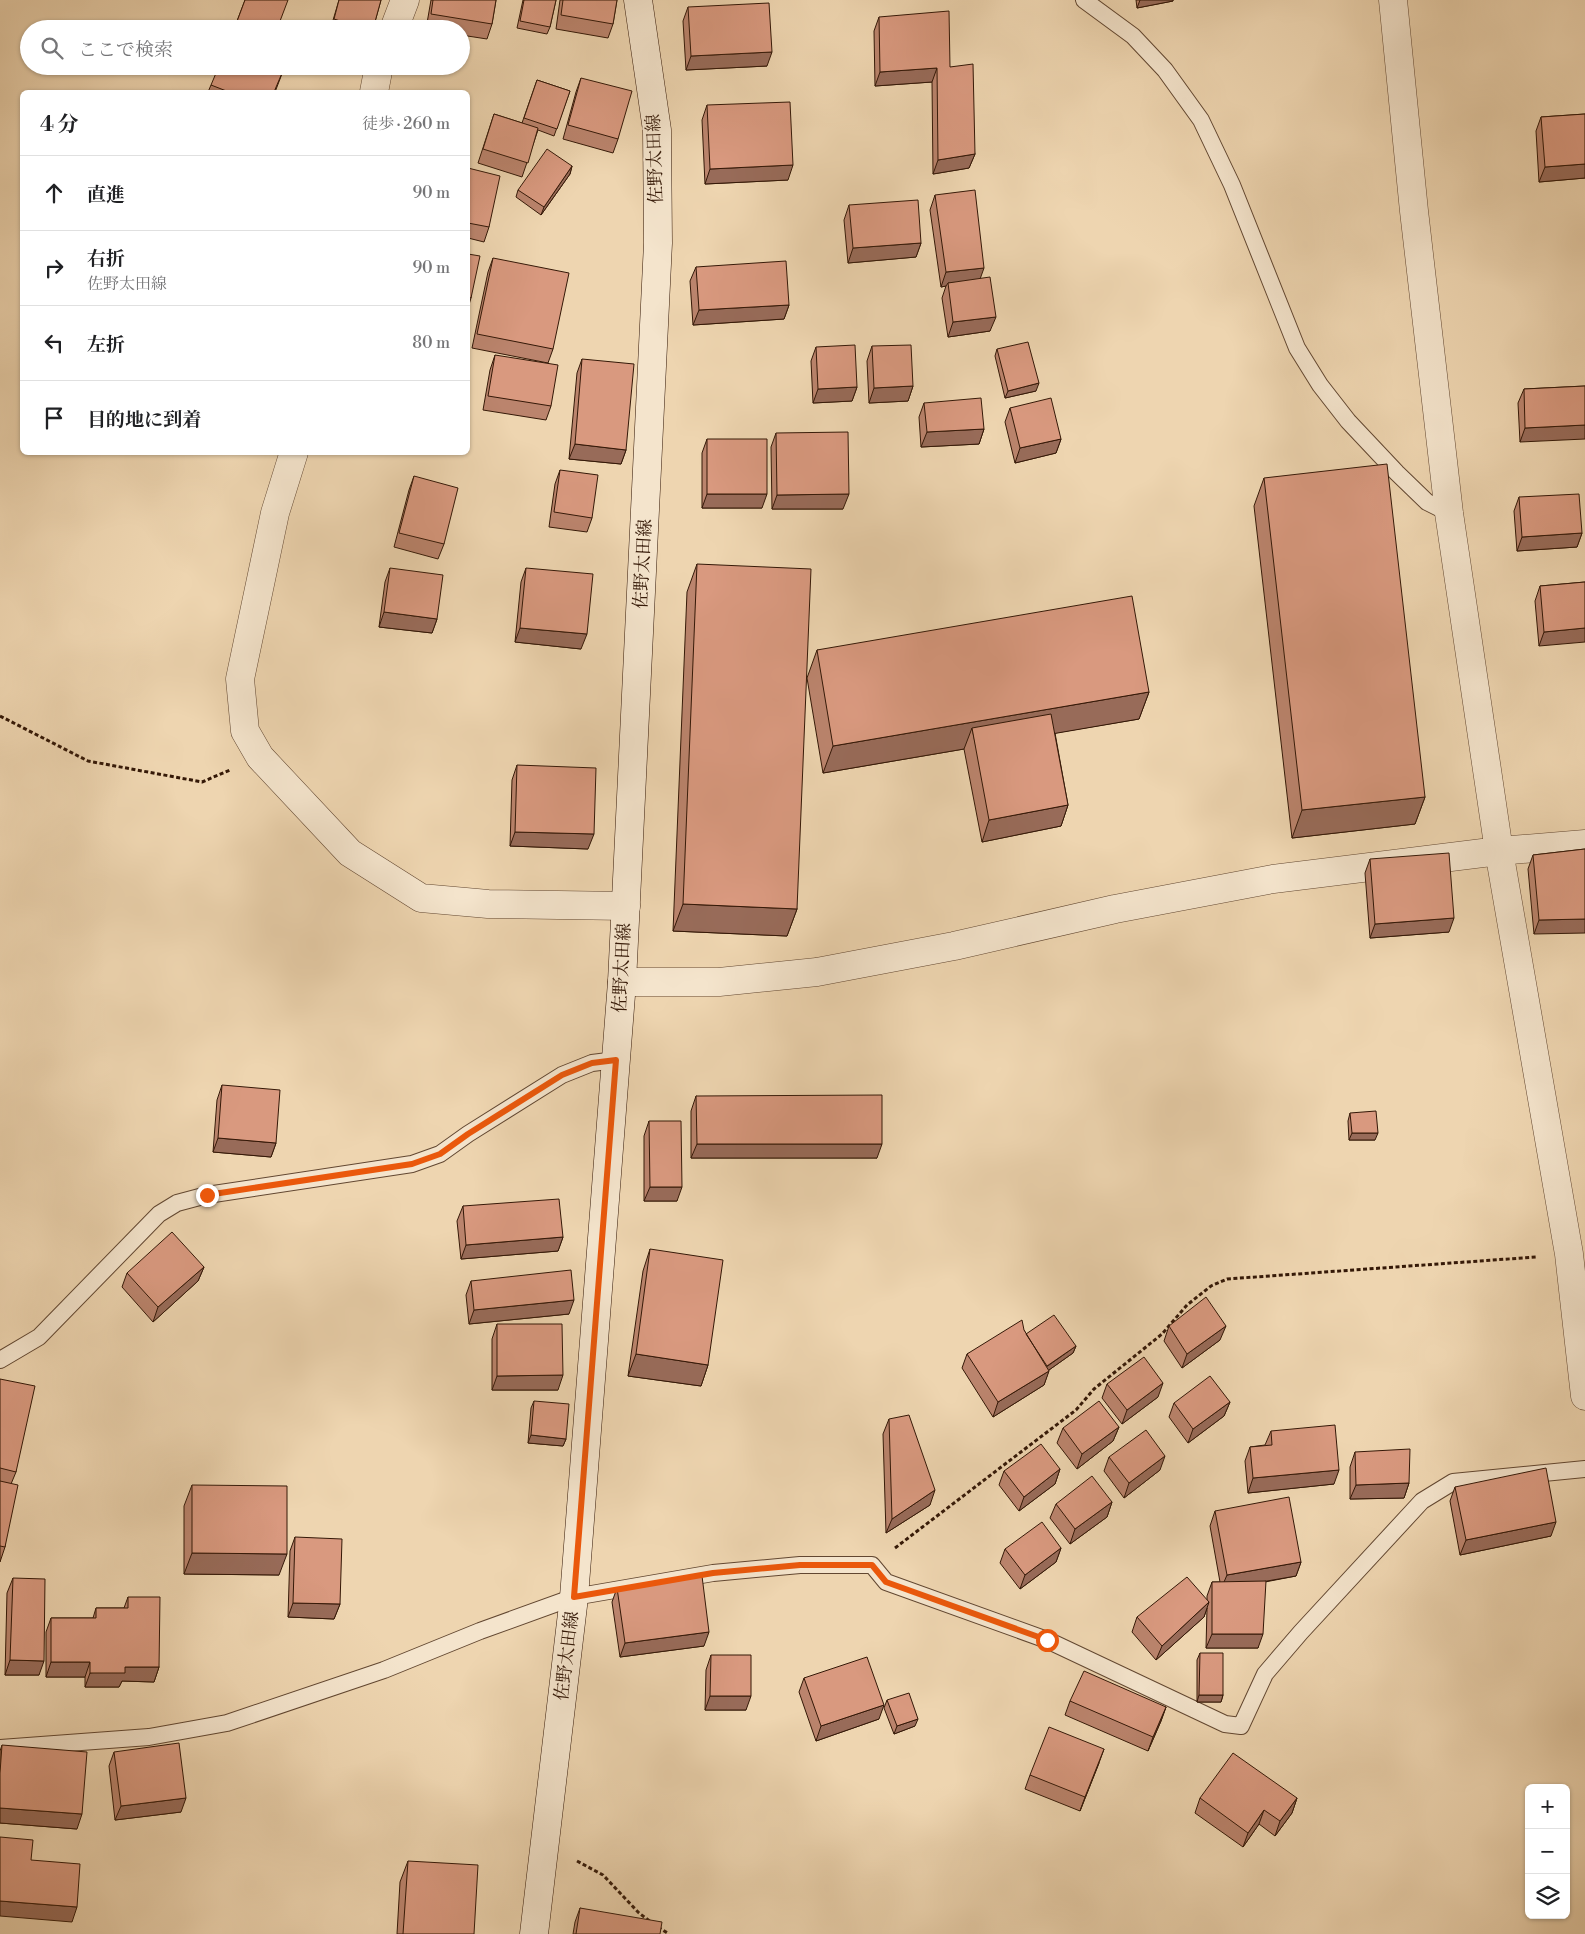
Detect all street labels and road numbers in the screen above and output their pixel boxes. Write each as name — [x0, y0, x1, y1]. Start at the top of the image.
street label: 佐野太田線 — [642, 114, 668, 204]
street label: 佐野太田線 — [629, 518, 657, 610]
street label: 佐野太田線 — [608, 922, 636, 1014]
street label: 佐野太田線 — [550, 1610, 584, 1702]

